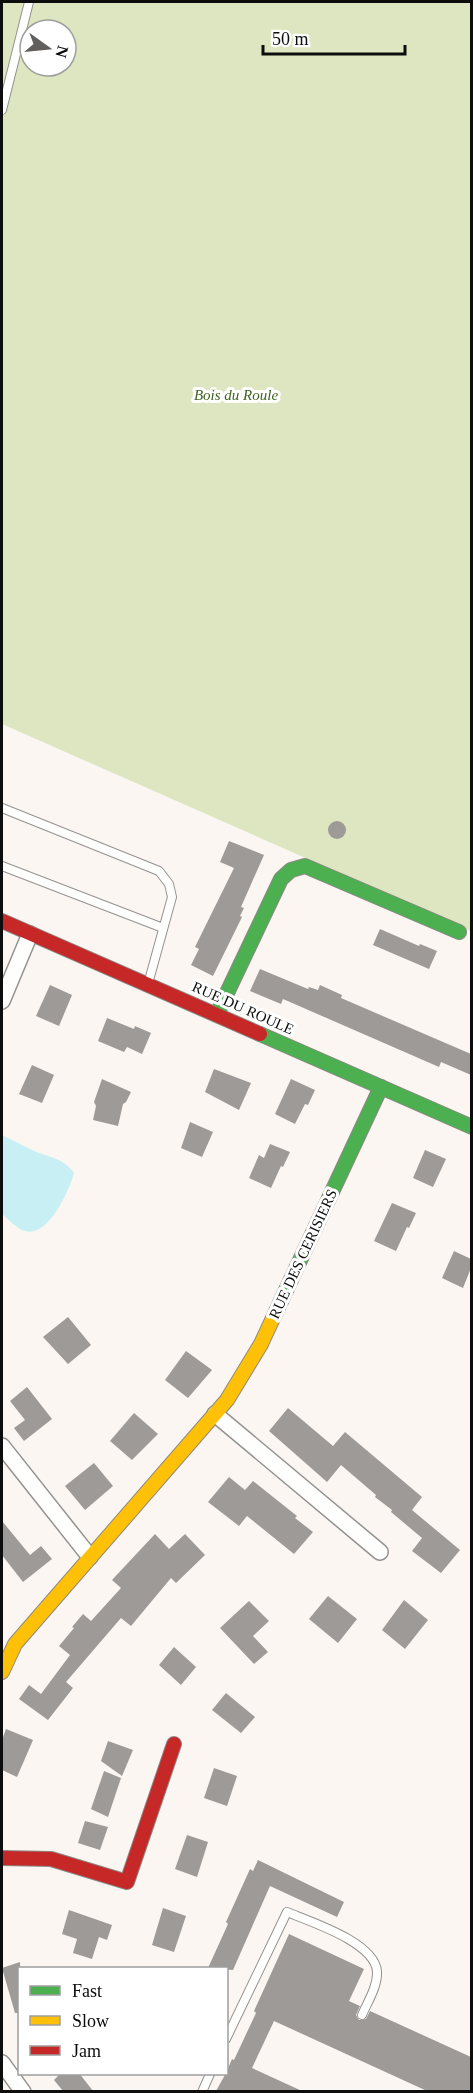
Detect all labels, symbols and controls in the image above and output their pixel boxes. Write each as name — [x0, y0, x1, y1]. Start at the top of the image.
north arrow — [18, 18, 78, 78]
scale bar — [263, 18, 406, 56]
text: 50 m — [272, 29, 309, 49]
text: N — [52, 44, 72, 60]
park label: Bois du Roule — [194, 387, 278, 403]
street label: RUE DU ROULE — [190, 978, 296, 1038]
street label: RUE DES CERISIERS — [266, 1187, 340, 1321]
legend — [18, 1967, 228, 2075]
text: Fast — [72, 1981, 102, 2001]
text: Slow — [72, 2011, 109, 2031]
text: Jam — [72, 2041, 101, 2061]

